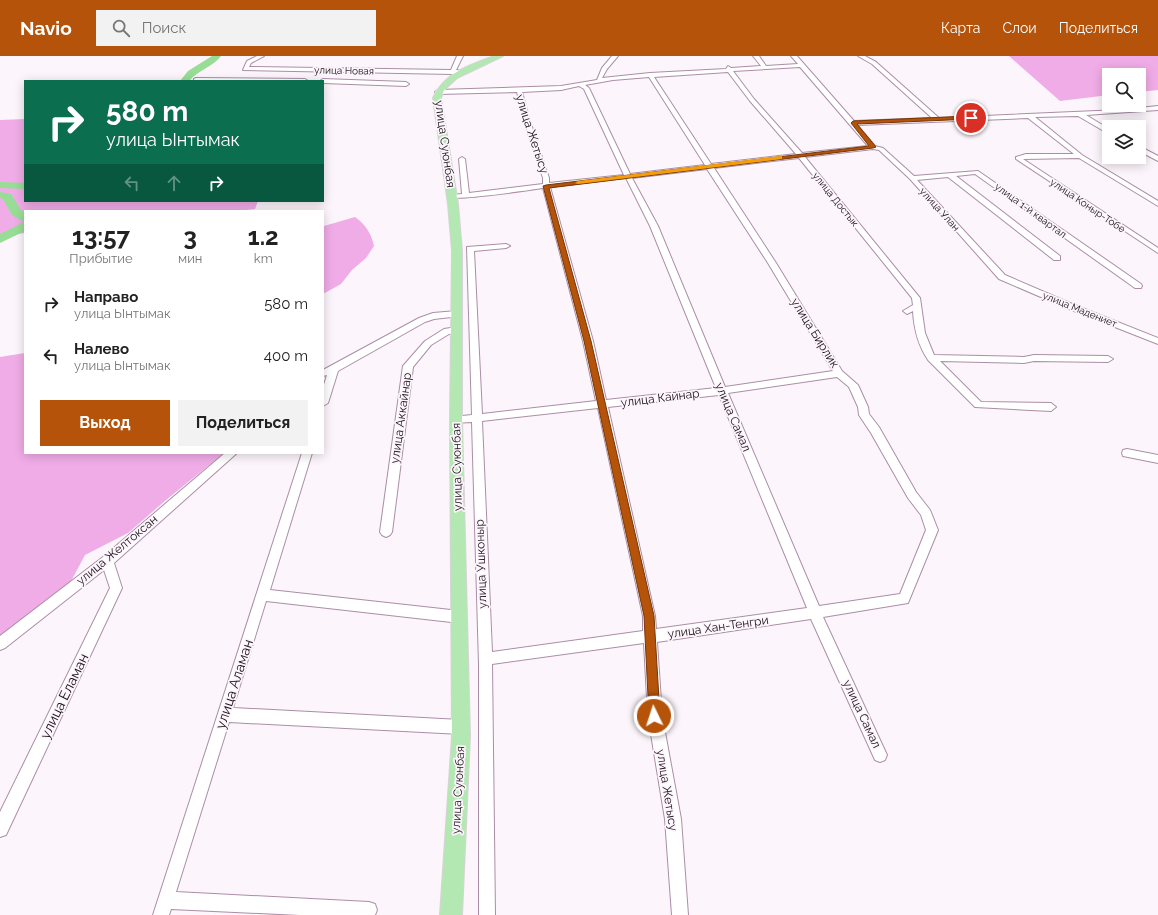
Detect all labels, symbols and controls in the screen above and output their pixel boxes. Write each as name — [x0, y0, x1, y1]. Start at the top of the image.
search box — [96, 10, 376, 46]
text: Navio — [20, 17, 72, 39]
icon: search — [110, 17, 132, 39]
text: Поиск — [142, 19, 186, 37]
text: Карта — [941, 20, 980, 36]
text: Слои — [1002, 20, 1037, 36]
text: Поделиться — [1059, 20, 1138, 36]
street label: улица Новая — [314, 64, 374, 77]
map controls — [1102, 68, 1146, 164]
button: search — [1102, 68, 1146, 112]
street label: улица Жетысу — [513, 93, 552, 176]
text: 580 m — [106, 95, 188, 128]
icon: right — [40, 96, 92, 148]
street label: улица Суюнбая — [432, 99, 458, 189]
pin — [954, 101, 988, 135]
icon: arrive — [960, 107, 982, 129]
button: layers — [1102, 120, 1146, 164]
text: улица Ынтымак — [106, 129, 240, 150]
street label: улица Достык — [810, 170, 861, 229]
icon: left — [121, 172, 143, 194]
icon: ahead — [163, 172, 185, 194]
icon: right — [205, 172, 227, 194]
street label: улица Коныр-Тобе — [1048, 176, 1127, 235]
street label: улица 1-й квартал — [993, 181, 1069, 240]
street label: улица Улан — [917, 186, 962, 233]
text: 13:57 — [72, 222, 130, 251]
text: 3 — [184, 222, 197, 251]
text: 1.2 — [248, 222, 279, 251]
text: Прибытие — [69, 251, 133, 266]
text: мин — [178, 251, 202, 266]
text: km — [254, 251, 273, 266]
text: Направо — [74, 288, 138, 306]
street label: улица Мадениет — [1041, 290, 1119, 329]
icon: right — [40, 293, 62, 315]
text: 580 m — [264, 295, 308, 313]
street label: улица Бирлик — [788, 296, 842, 370]
text: улица Ынтымак — [74, 306, 171, 321]
text: Налево — [74, 340, 129, 358]
icon: left — [40, 345, 62, 367]
text: 400 m — [264, 347, 308, 365]
text: улица Ынтымак — [74, 358, 171, 373]
street label: улица Аккайнар — [388, 372, 414, 464]
street label: улица Самал — [712, 380, 754, 454]
street label: улица Кайнар — [620, 386, 700, 410]
button: Выход — [40, 400, 170, 446]
button: Поделиться — [178, 400, 308, 446]
street label: улица Суюнбая — [449, 423, 465, 511]
street label: улица Желтоксан — [74, 512, 160, 588]
street label: улица Ушконыр — [472, 519, 490, 609]
street label: улица Хан-Тенгри — [667, 613, 769, 641]
street label: улица Аламан — [212, 637, 256, 731]
street label: улица Еламан — [36, 651, 92, 741]
street label: улица Самал — [840, 678, 884, 750]
position arrow — [633, 695, 675, 737]
street label: улица Суюнбая — [449, 746, 467, 834]
street label: улица Жетысу — [654, 748, 680, 832]

